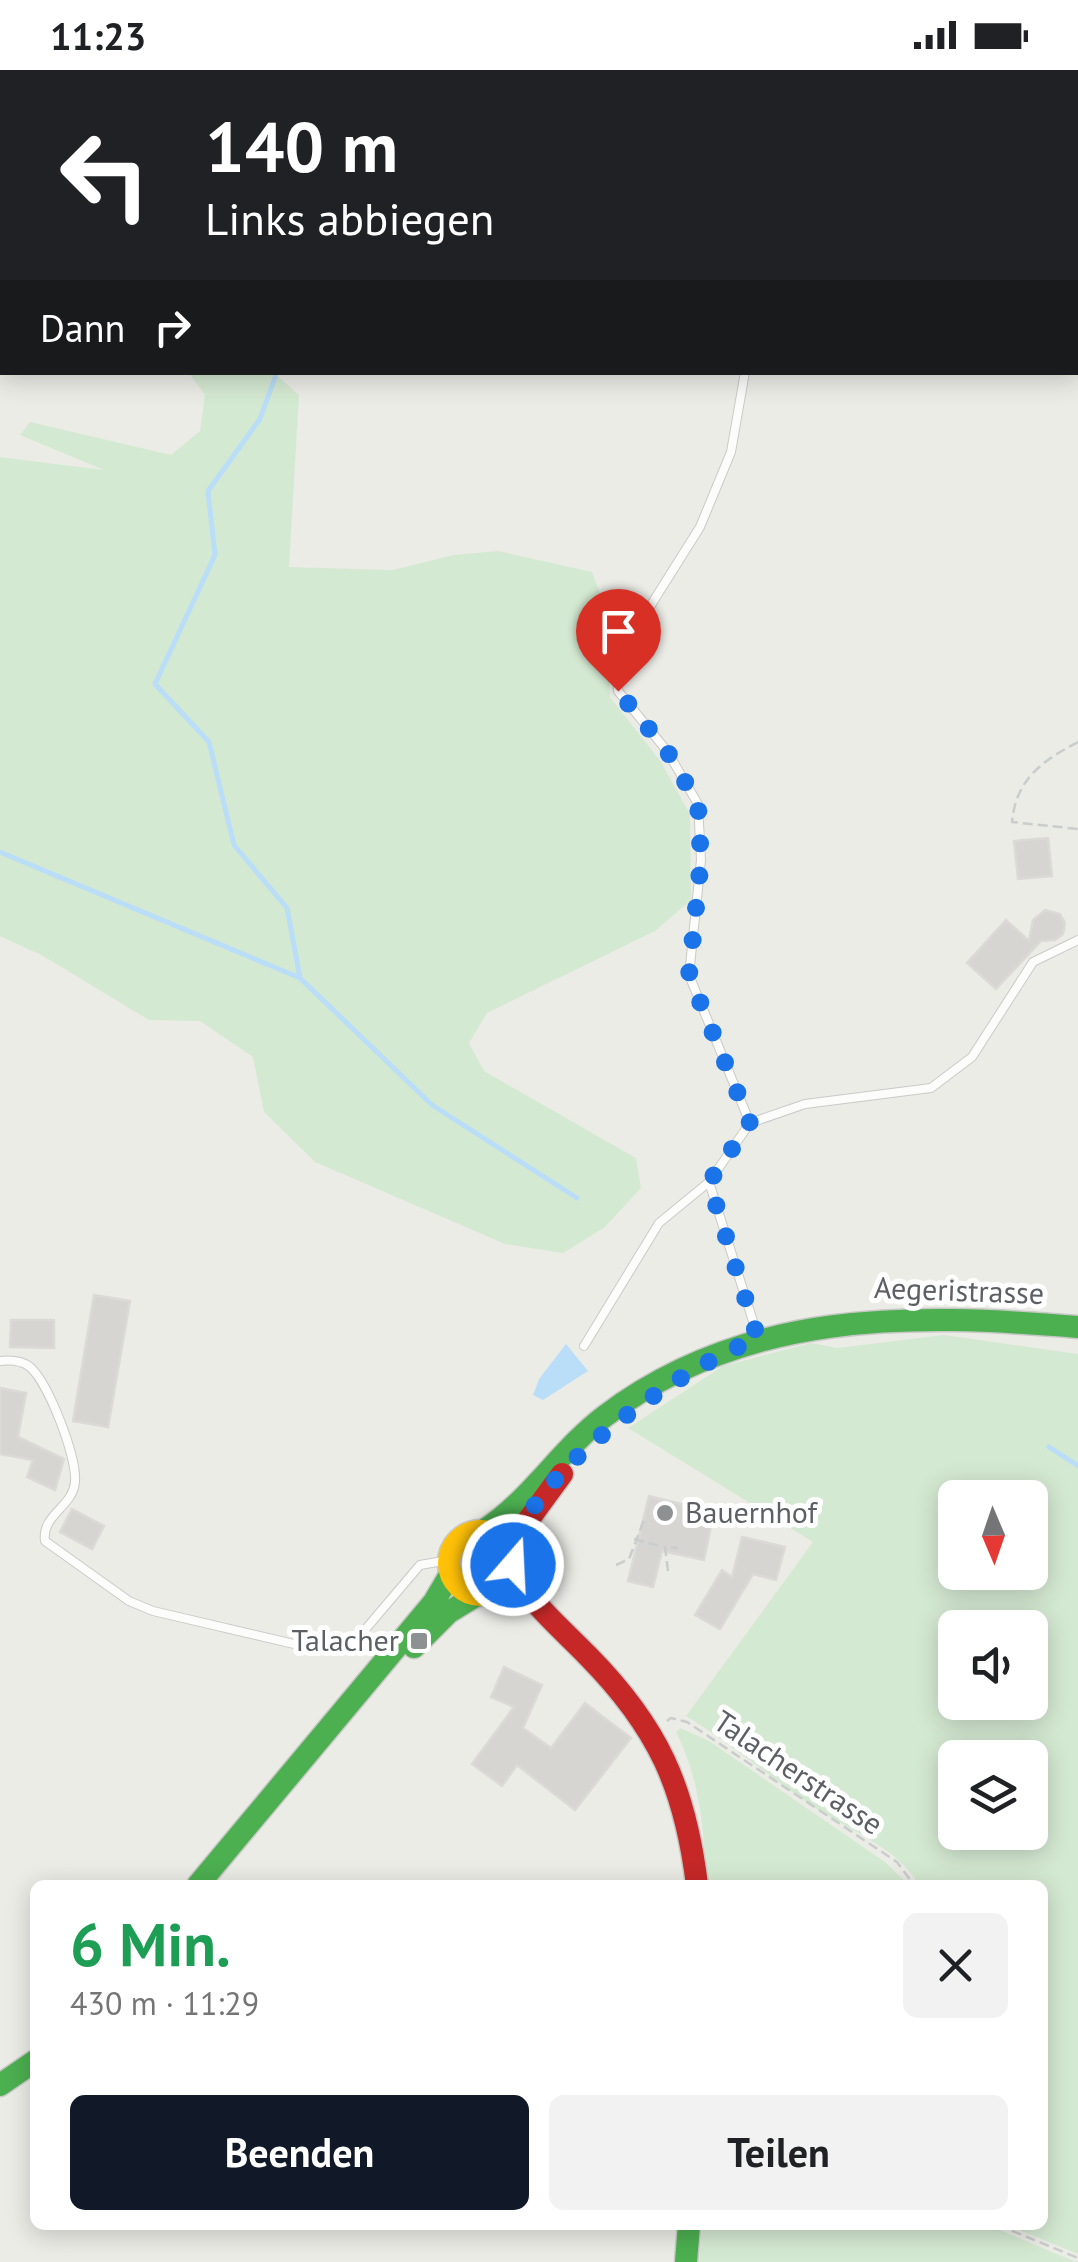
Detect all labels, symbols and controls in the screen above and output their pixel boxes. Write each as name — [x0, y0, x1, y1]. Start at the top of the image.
text: 11:23 — [50, 11, 146, 60]
text: 140 m — [205, 101, 398, 191]
icon: left — [40, 110, 170, 240]
text: Links abbiegen — [205, 189, 494, 247]
icon: right — [145, 300, 200, 355]
text: Dann — [40, 303, 125, 352]
pin — [576, 589, 661, 692]
icon: arrive — [591, 604, 646, 659]
street label: Aegeristrasse — [873, 1267, 1045, 1312]
north arrow — [938, 1480, 1048, 1590]
map controls — [938, 1480, 1048, 1850]
place label: Bauernhof — [685, 1492, 819, 1531]
marker: Bauernhof — [654, 1502, 676, 1524]
position arrow — [461, 1513, 565, 1617]
button: sound — [938, 1610, 1048, 1720]
place label: Talacher — [292, 1620, 399, 1659]
marker: Talacher — [408, 1630, 430, 1652]
street label: Talacherstrasse — [707, 1701, 891, 1843]
button: layers — [938, 1740, 1048, 1850]
text: 6 Min. — [70, 1905, 231, 1983]
button: close — [903, 1913, 1008, 2018]
text: 430 m · 11:29 — [70, 1982, 259, 2024]
button: Beenden — [70, 2095, 529, 2210]
button: Teilen — [549, 2095, 1008, 2210]

